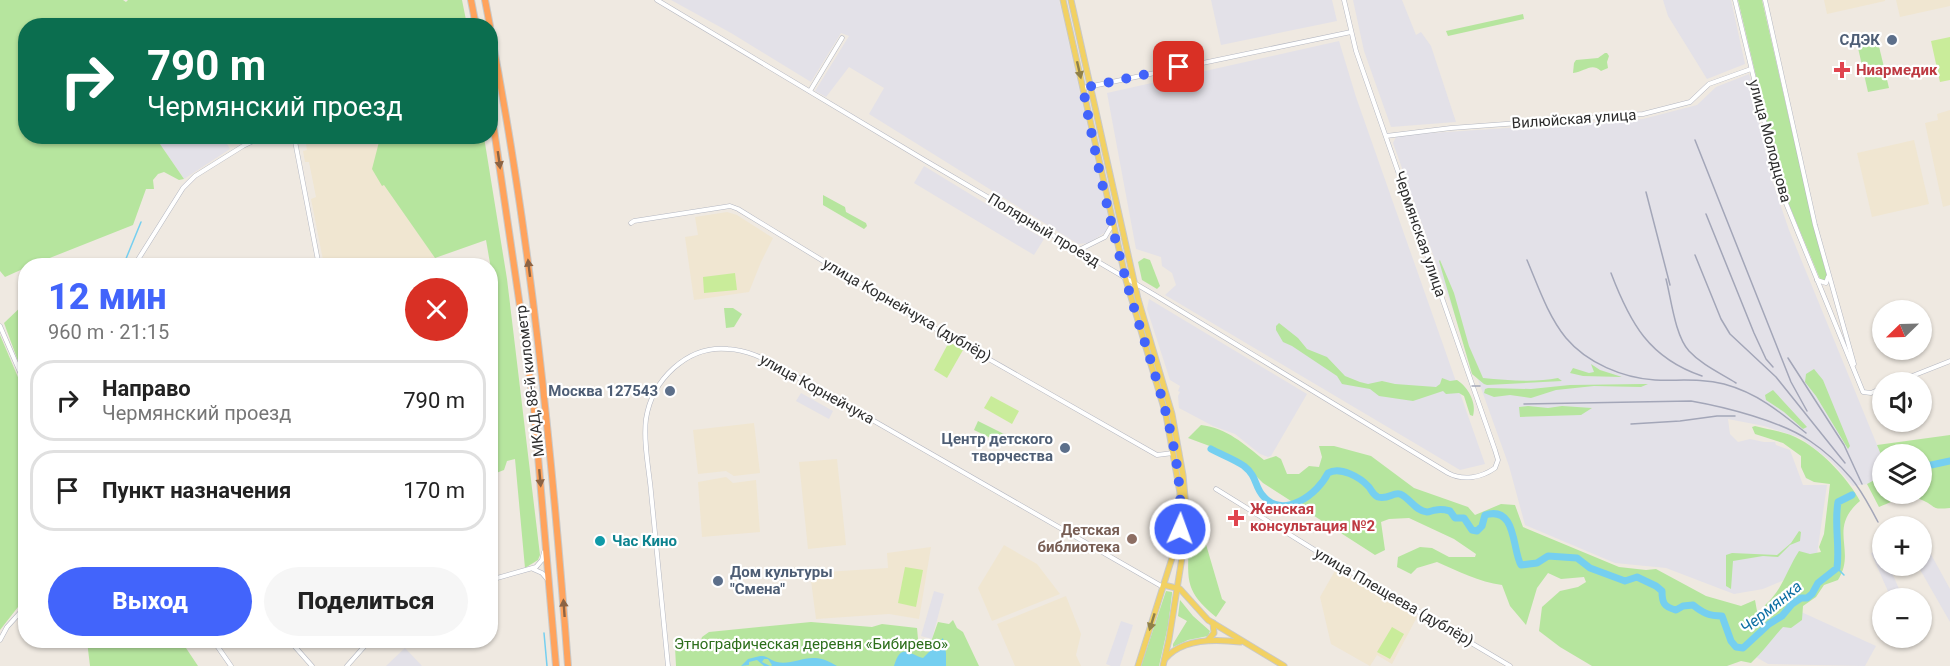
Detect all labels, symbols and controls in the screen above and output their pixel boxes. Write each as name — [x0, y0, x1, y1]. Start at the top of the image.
place label: СДЭК — [1840, 31, 1880, 49]
marker: СДЭК — [1885, 33, 1899, 47]
text: 790 m — [147, 41, 266, 90]
pin — [1153, 41, 1204, 92]
icon: right — [48, 42, 126, 120]
icon: arrive — [1162, 50, 1195, 83]
one-way arrow — [1074, 61, 1084, 79]
marker: Ниармедик — [1833, 61, 1851, 79]
place label: Ниармедик — [1856, 61, 1938, 79]
street label: улица Молодцова — [1745, 78, 1795, 204]
text: Чермянский проезд — [147, 91, 402, 123]
street label: Вилюйская улица — [1511, 106, 1637, 132]
one-way arrow — [495, 151, 504, 170]
street label: Чермянская улица — [1390, 169, 1450, 299]
street label: Полярный проезд — [985, 189, 1103, 271]
street label: улица Корнейчука (дублёр) — [819, 254, 995, 366]
one-way arrow — [524, 258, 533, 277]
text: 12 мин — [48, 276, 167, 318]
button: close — [405, 278, 468, 341]
north arrow — [1872, 300, 1932, 360]
map controls — [1872, 300, 1932, 648]
street label: МКАД, 88-й километр — [512, 304, 548, 458]
text: 960 m · 21:15 — [48, 320, 169, 344]
street label: улица Корнейчука — [757, 350, 877, 428]
button: sound — [1872, 372, 1932, 432]
text: Направо — [102, 376, 191, 401]
place label: Москва 127543 — [548, 382, 658, 400]
icon: right — [51, 384, 84, 417]
marker: Москва 127543 — [663, 384, 677, 398]
text: 790 m — [403, 388, 465, 413]
text: Чермянский проезд — [102, 401, 291, 425]
place label: Центр детского творчества — [942, 430, 1053, 465]
marker: Центр детского творчества — [1058, 441, 1072, 455]
button: layers — [1872, 444, 1932, 504]
one-way arrow — [535, 469, 545, 488]
icon: arrive — [51, 474, 84, 507]
text: Пункт назначения — [102, 478, 291, 503]
text: 170 m — [403, 478, 465, 503]
position arrow — [1148, 497, 1212, 561]
place label: Женская консультация №2 — [1250, 500, 1376, 535]
marker: Женская консультация №2 — [1227, 509, 1245, 527]
button: + — [1872, 516, 1932, 576]
place label: Детская библиотека — [1038, 521, 1120, 556]
place label: Час Кино — [612, 532, 677, 550]
marker: Детская библиотека — [1125, 532, 1139, 546]
marker: Час Кино — [593, 534, 607, 548]
street label: улица Плещеева (дублёр) — [1311, 544, 1477, 650]
place label: Дом культуры "Смена" — [730, 563, 833, 598]
button: Выход — [48, 567, 252, 636]
button: Поделиться — [264, 567, 468, 636]
marker: Дом культуры "Смена" — [711, 574, 725, 588]
water label: Чермянка — [1737, 577, 1805, 637]
button: − — [1872, 588, 1932, 648]
one-way arrow — [559, 598, 569, 617]
one-way arrow — [1147, 613, 1156, 631]
park label: Этнографическая деревня «Бибирево» — [674, 635, 948, 653]

